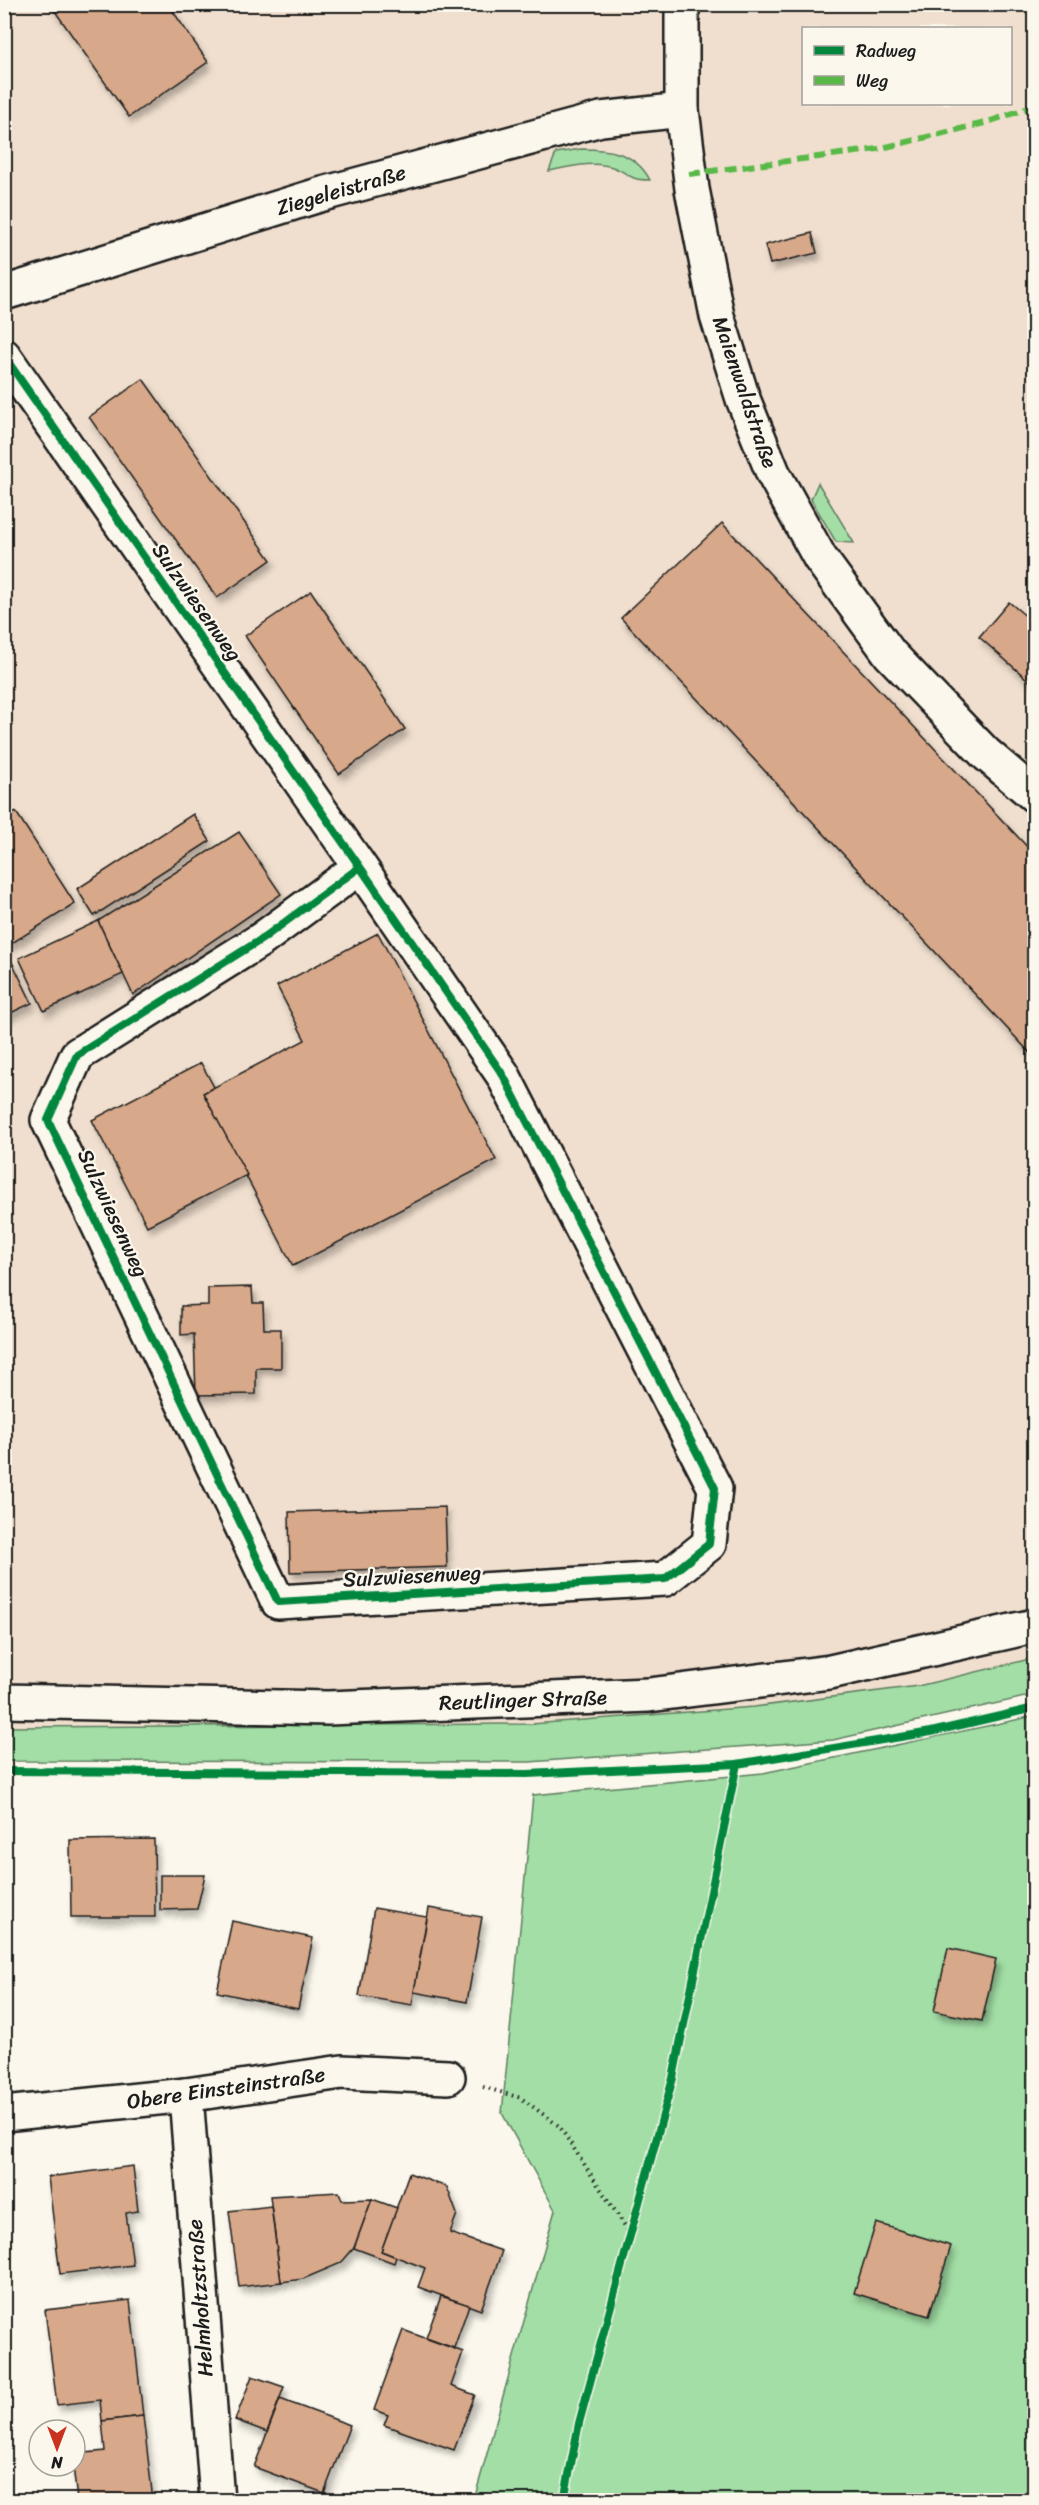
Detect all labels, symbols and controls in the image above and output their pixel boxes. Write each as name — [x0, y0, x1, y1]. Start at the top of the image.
legend — [802, 27, 1012, 105]
text: Radweg — [856, 35, 916, 67]
text: Weg — [856, 65, 888, 97]
street label: Ziegeleistraße — [272, 153, 411, 227]
street label: Maienwaldstraße — [701, 311, 789, 473]
street label: Sulzwiesenweg — [142, 534, 253, 670]
street label: Sulzwiesenweg — [67, 1142, 160, 1284]
street label: Sulzwiesenweg — [342, 1553, 483, 1599]
street label: Reutlinger Straße — [438, 1678, 608, 1722]
street label: Obere Einsteinstraße — [124, 2055, 328, 2121]
street label: Helmholtzstraße — [176, 2218, 224, 2378]
north arrow — [27, 2418, 87, 2478]
text: N — [51, 2448, 64, 2477]

